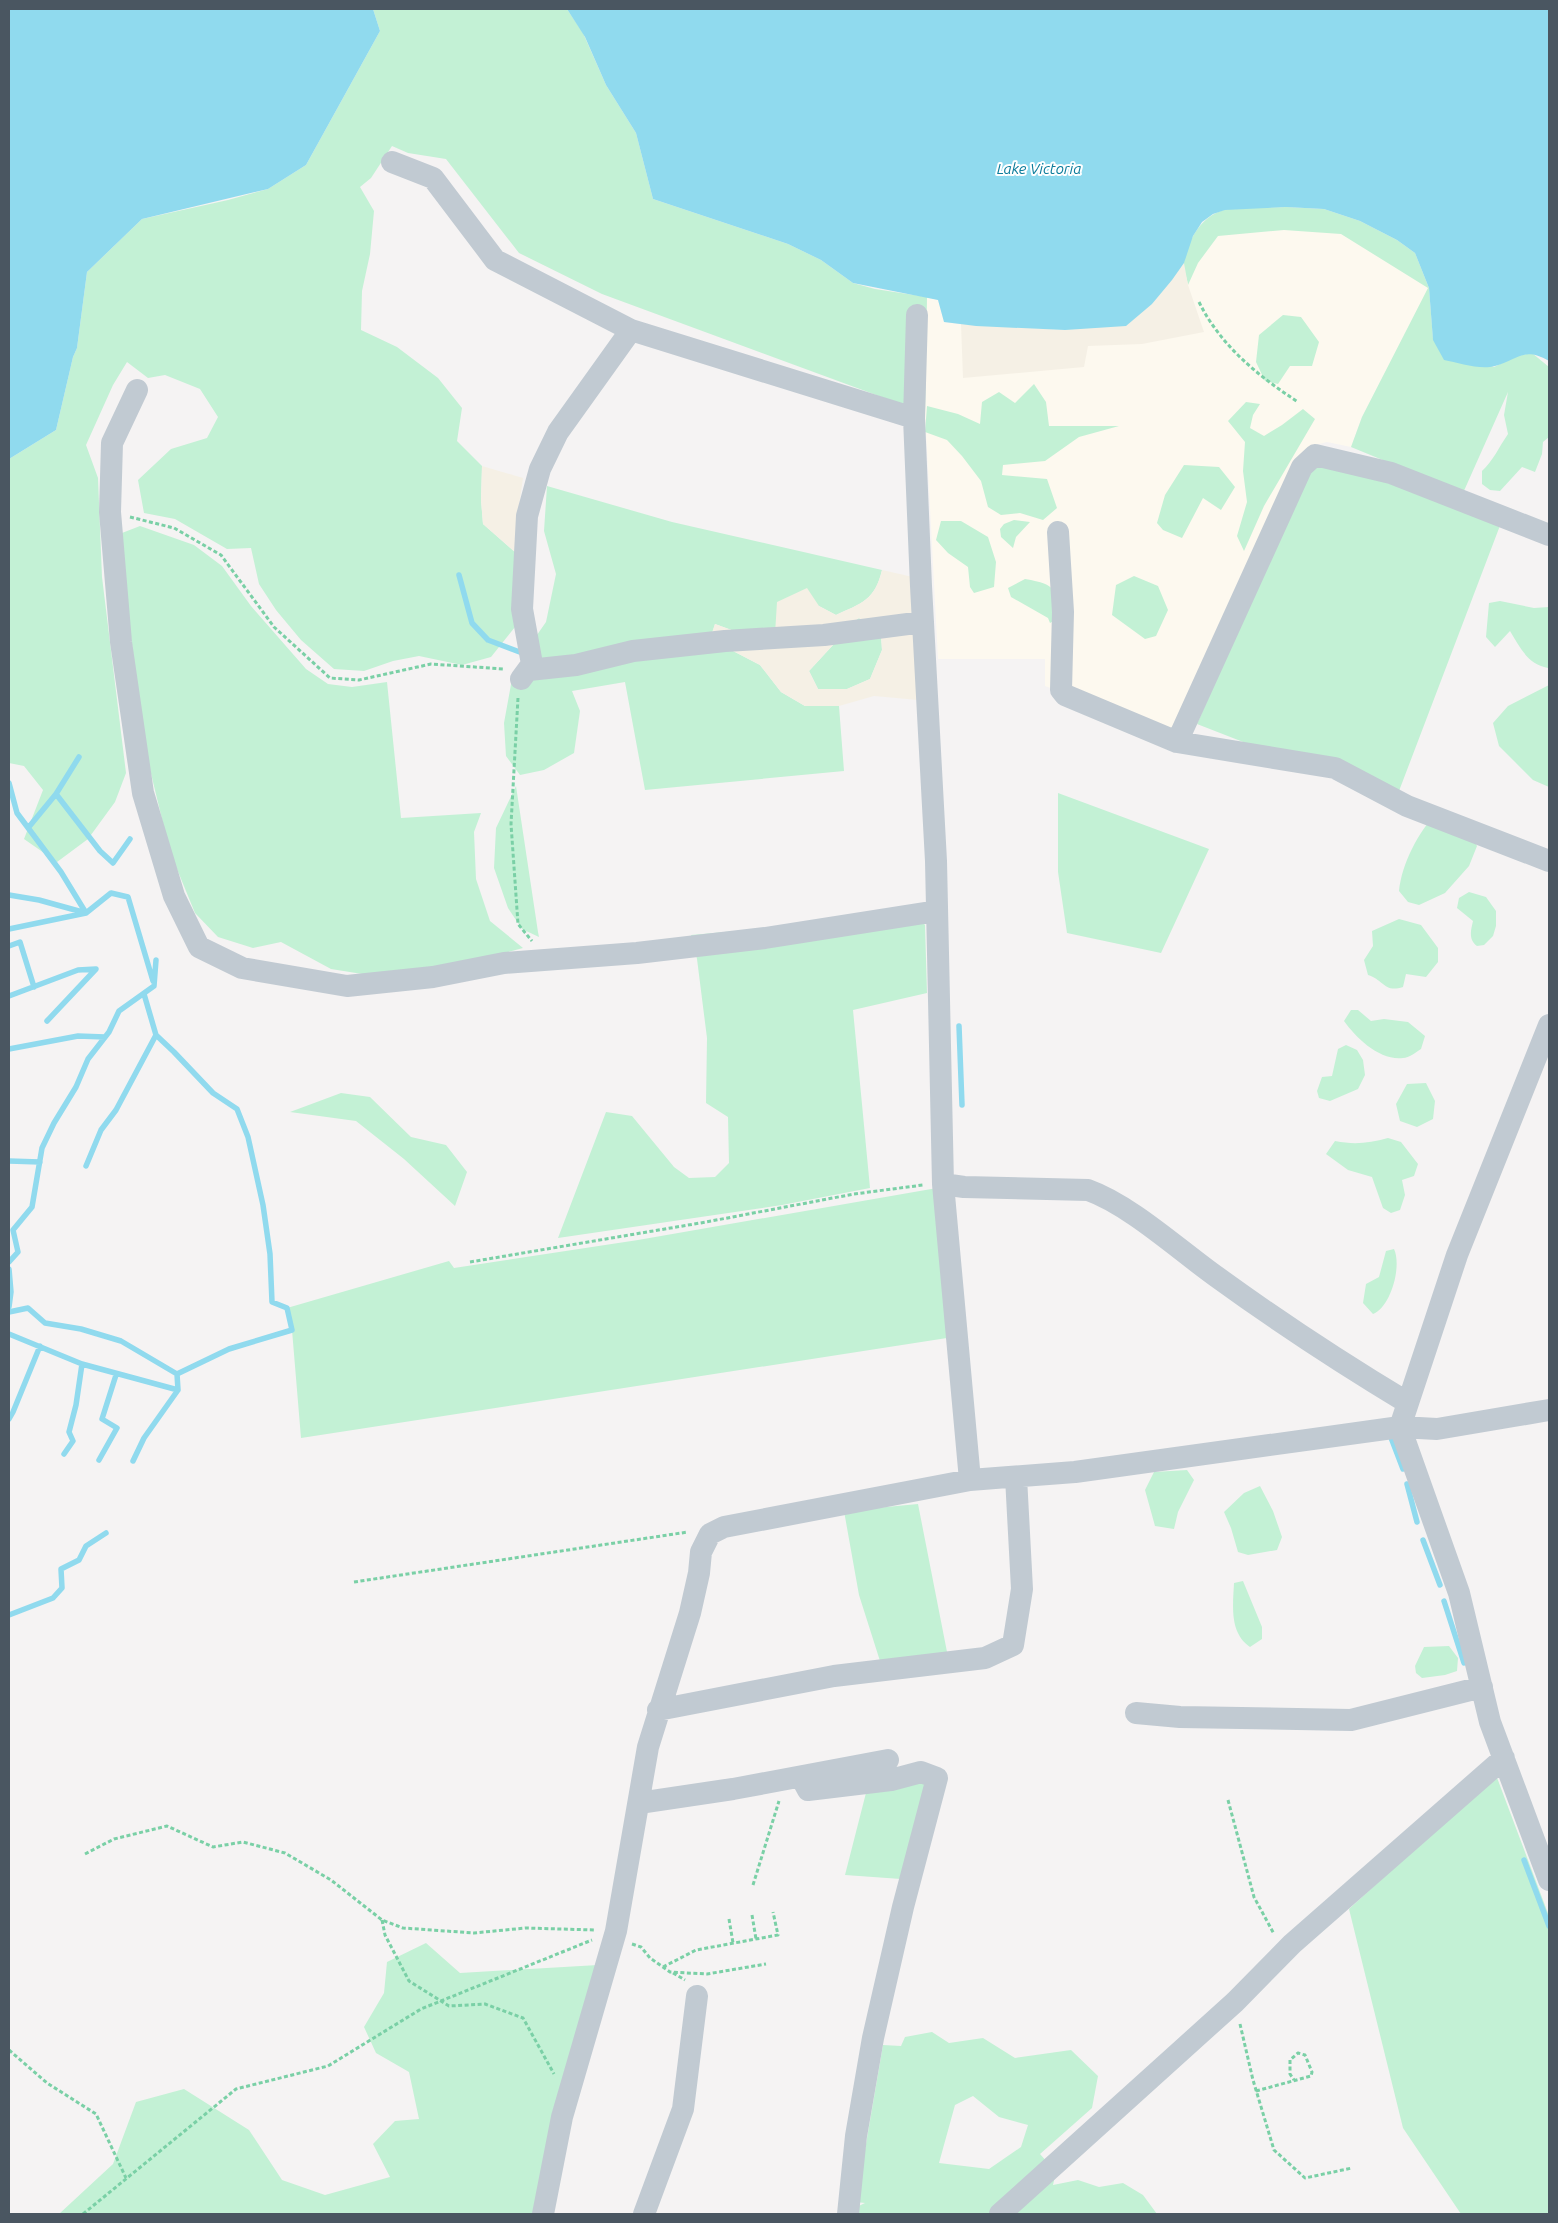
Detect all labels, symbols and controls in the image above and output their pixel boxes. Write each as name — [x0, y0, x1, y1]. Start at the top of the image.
water label: Lake Victoria — [997, 160, 1081, 177]

